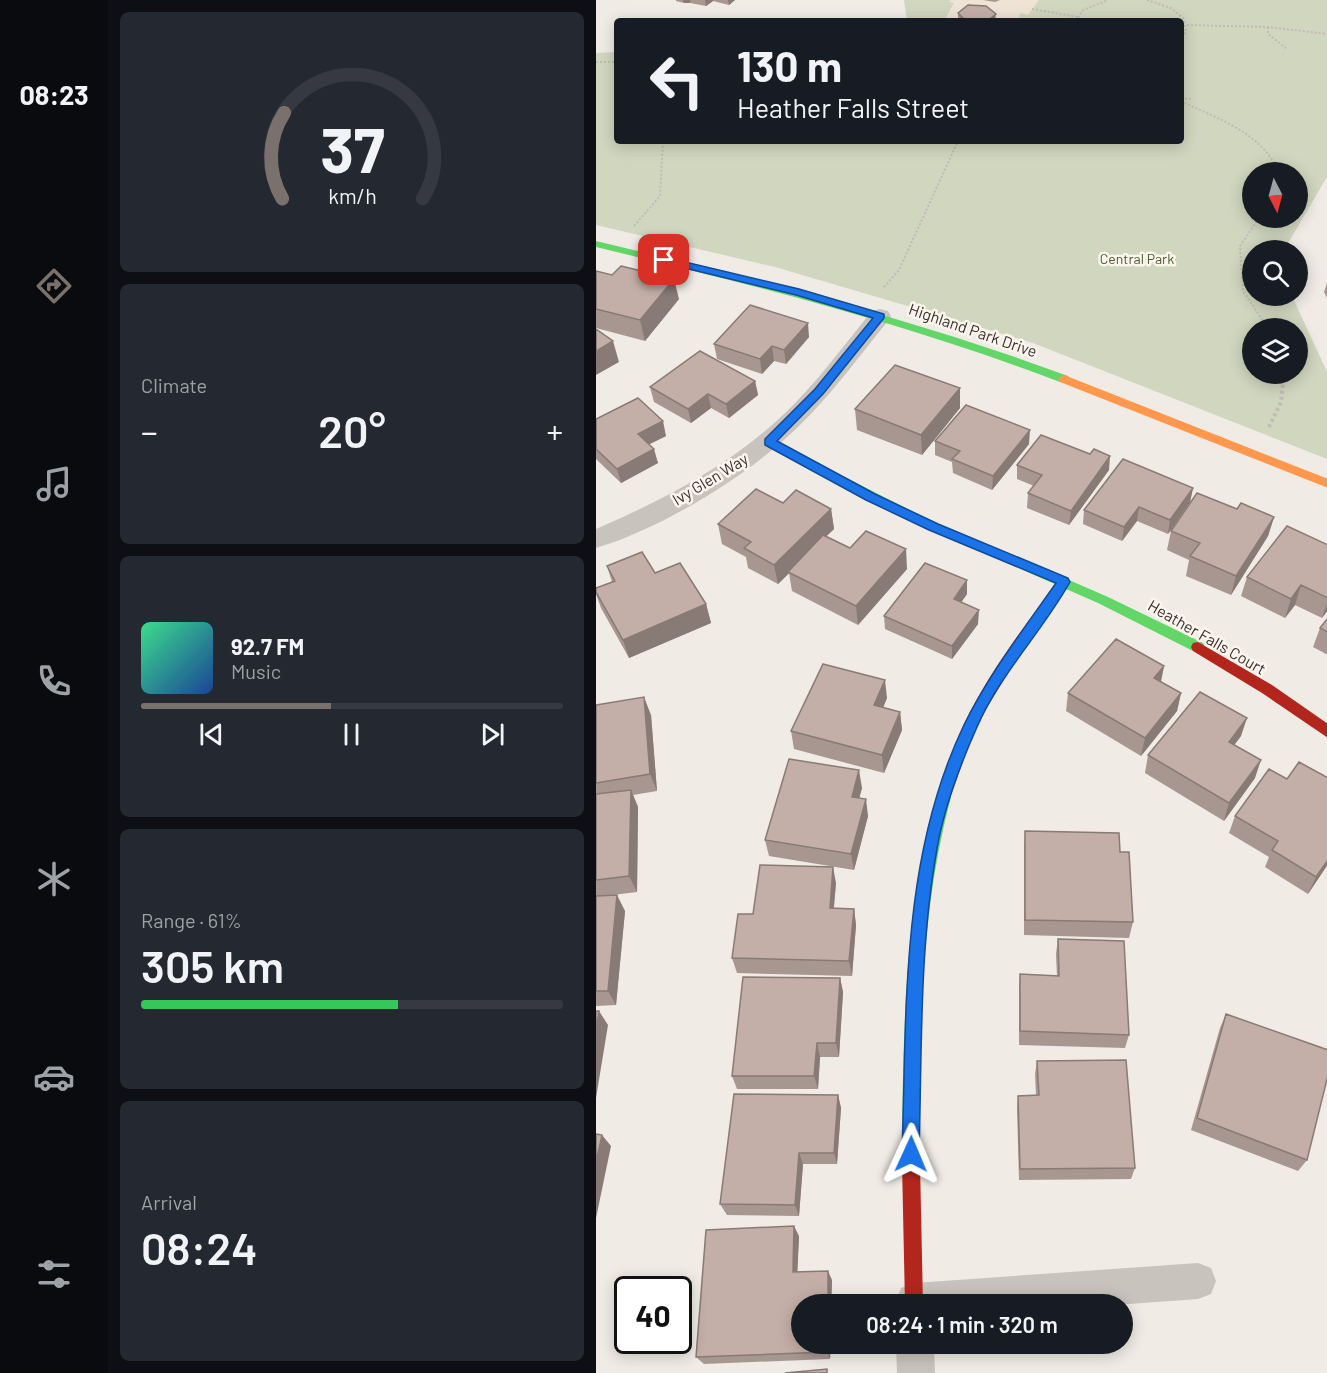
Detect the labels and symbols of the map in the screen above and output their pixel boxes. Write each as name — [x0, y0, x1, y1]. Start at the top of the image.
north arrow — [1242, 162, 1308, 228]
pin — [638, 234, 689, 285]
park label: Central Park — [1100, 250, 1174, 267]
street label: Highland Park Drive — [907, 299, 1040, 360]
street label: Ivy Glen Way — [668, 448, 752, 509]
street label: Heather Falls Court — [1145, 595, 1270, 678]
position arrow — [879, 1122, 943, 1186]
speed limit sign: 40 — [614, 1276, 692, 1354]

